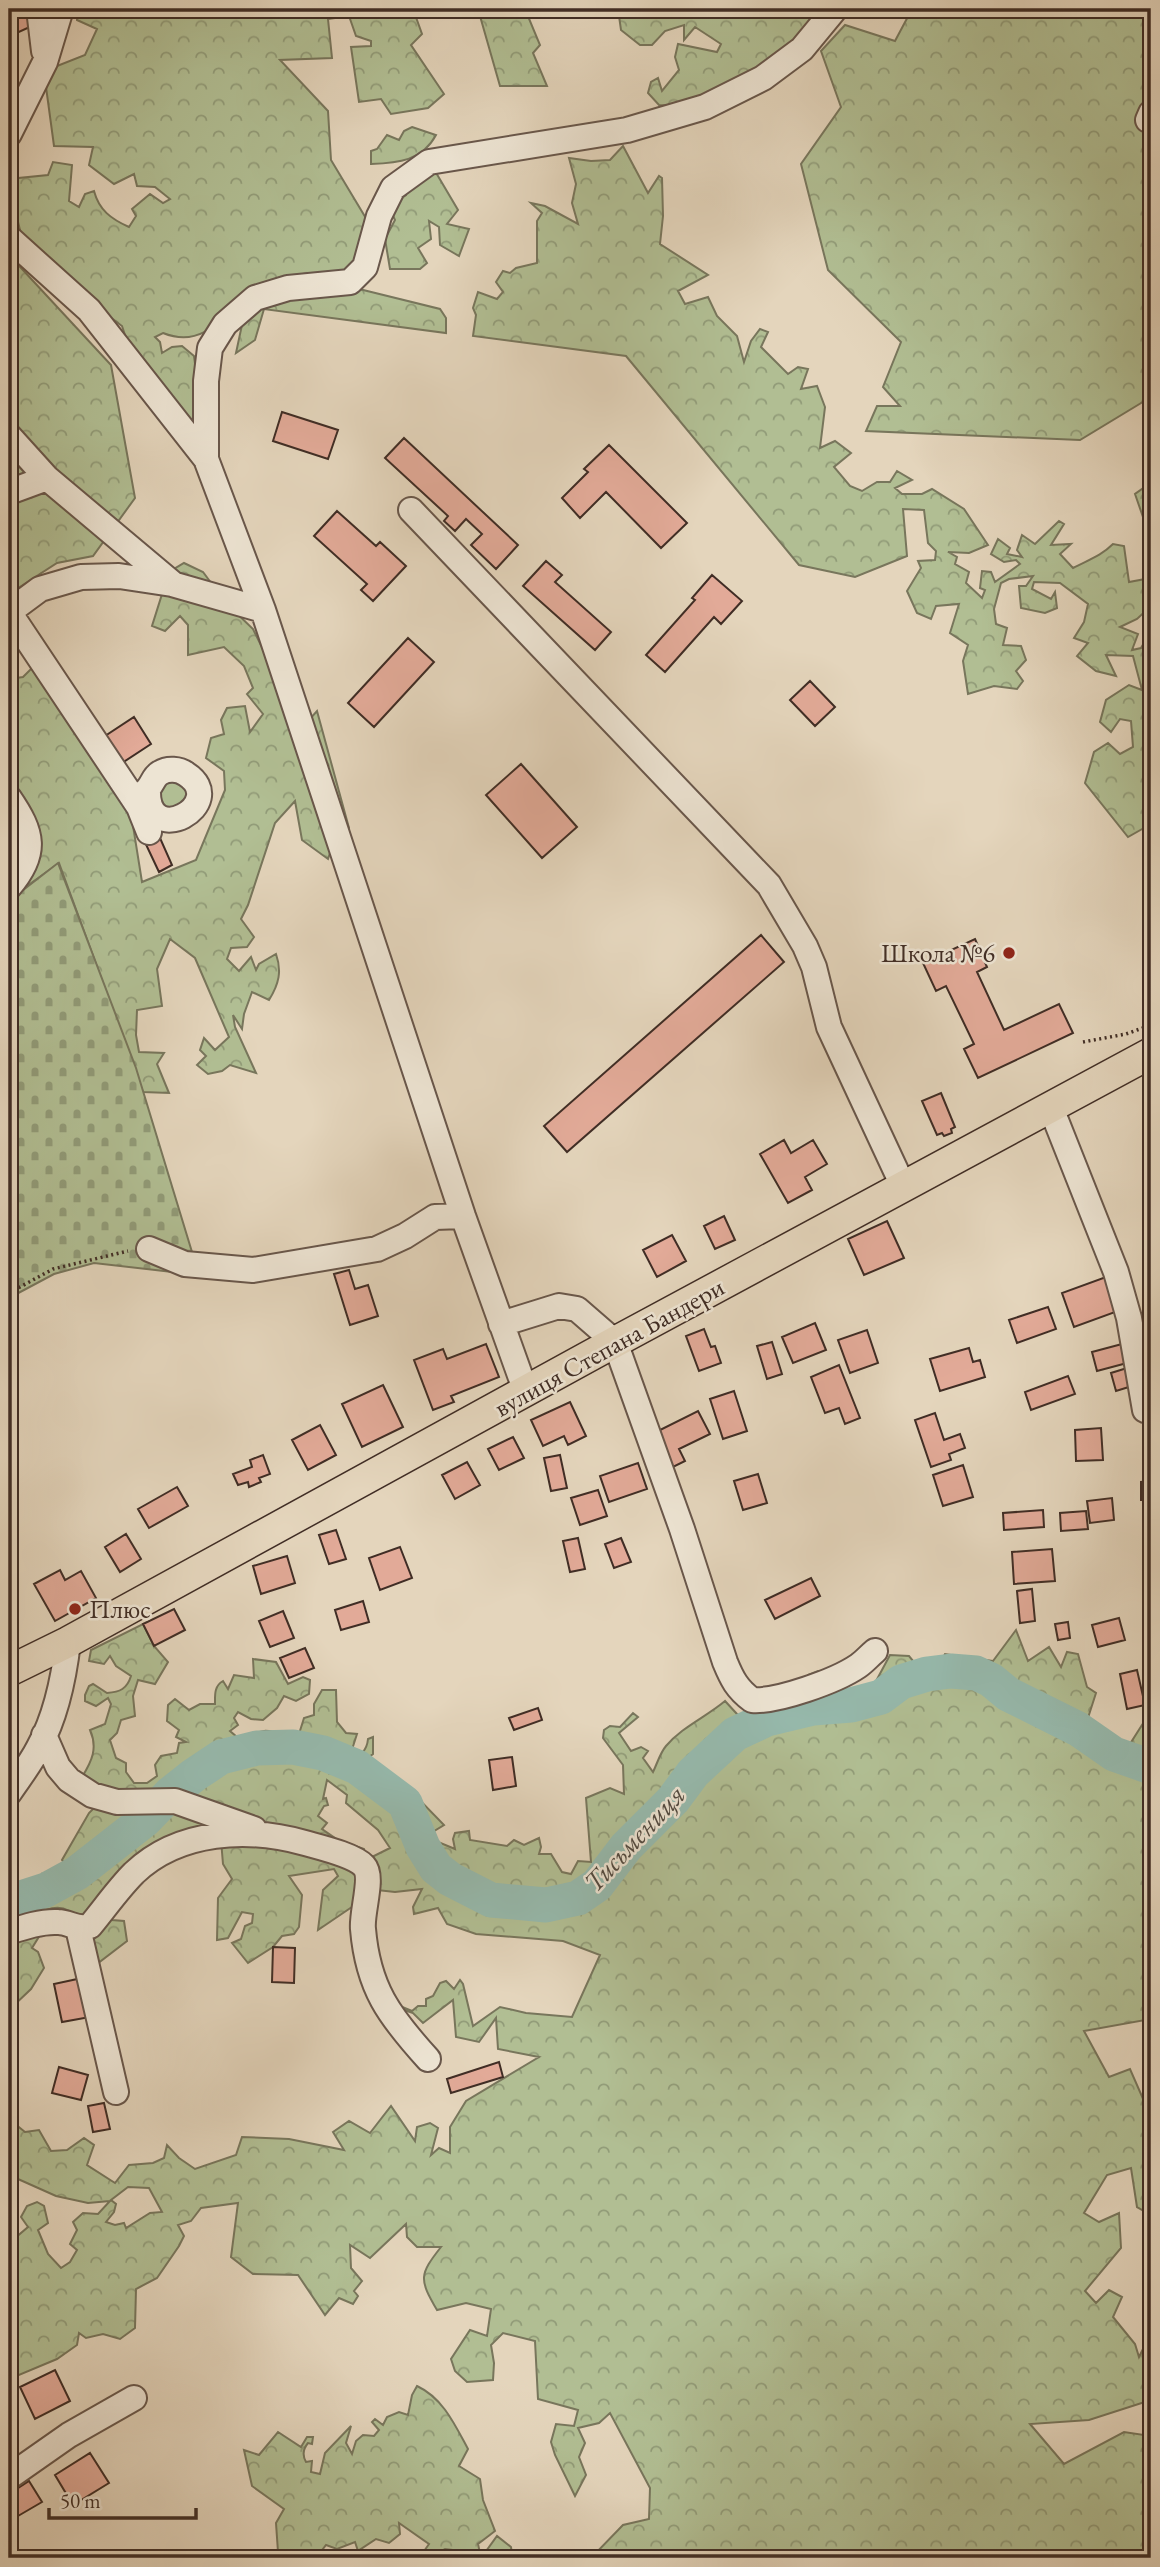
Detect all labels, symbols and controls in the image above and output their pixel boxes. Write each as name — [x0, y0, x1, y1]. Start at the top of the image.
place label: Школа №6 — [881, 936, 995, 970]
marker: Школа №6 — [1001, 945, 1017, 961]
street label: вулиця Степана Бандери — [488, 1269, 730, 1424]
place label: Плюс — [89, 1592, 151, 1626]
marker: Плюс — [67, 1601, 83, 1617]
water label: Тисьмениця — [575, 1777, 693, 1899]
scale bar — [49, 2476, 196, 2520]
text: 50 m — [60, 2487, 101, 2514]

